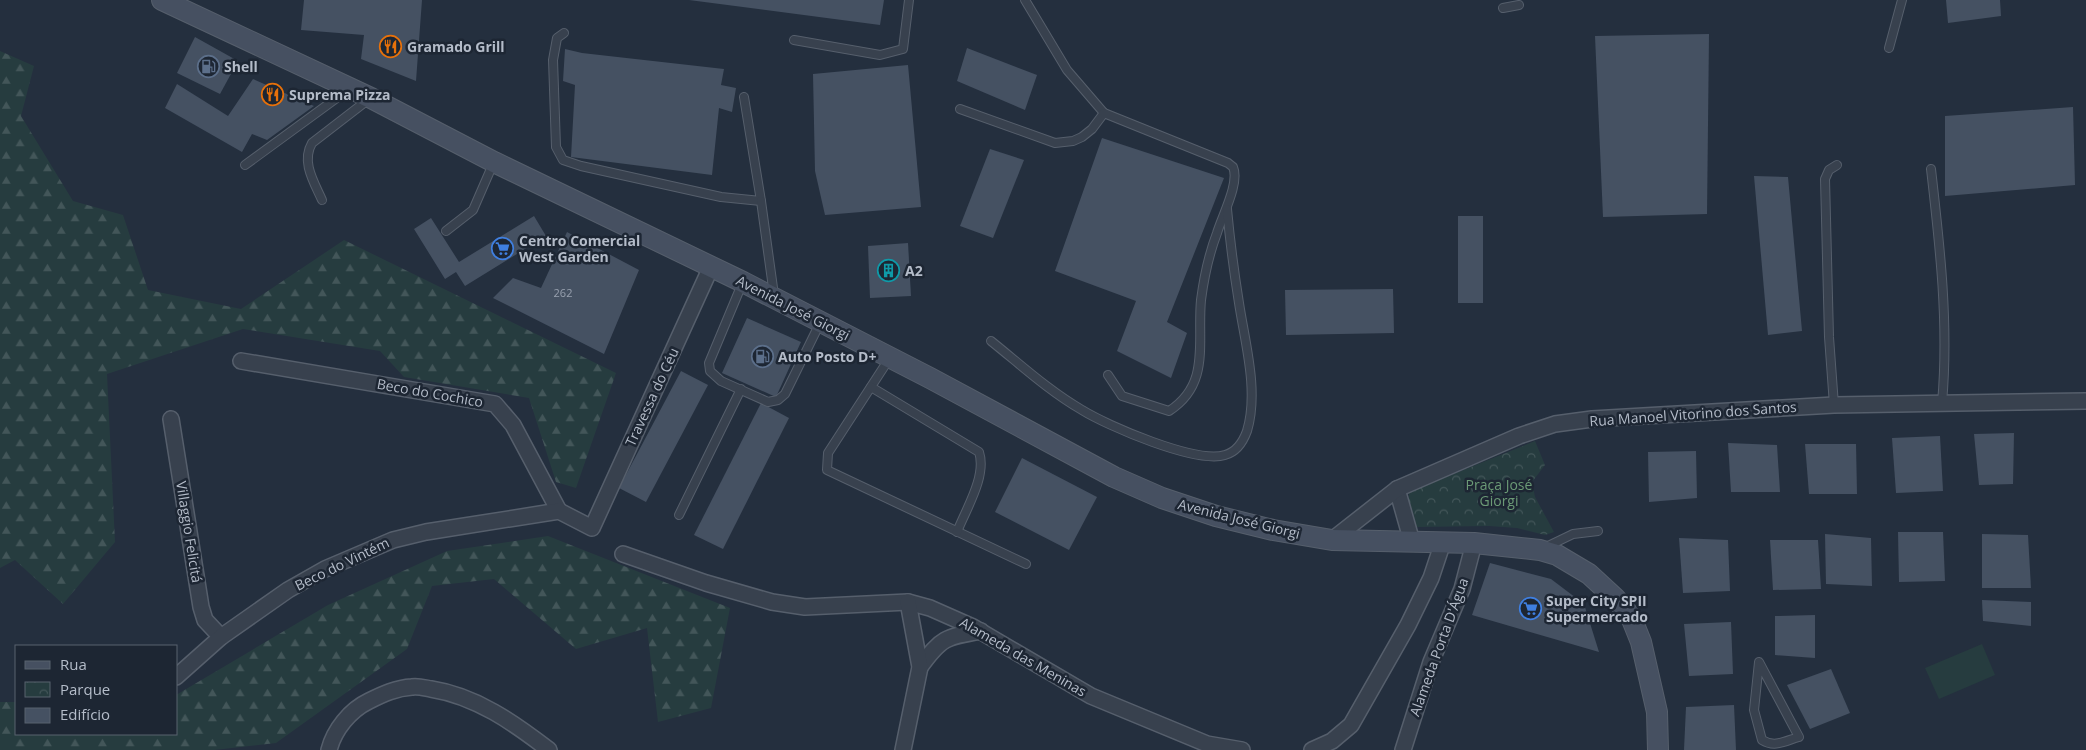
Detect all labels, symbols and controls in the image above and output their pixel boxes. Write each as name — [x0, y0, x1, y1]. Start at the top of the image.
restaurant icon: Gramado Grill — [379, 35, 403, 59]
place label: Gramado Grill — [407, 37, 505, 56]
fuel station icon: Shell — [196, 55, 220, 79]
place label: Shell — [224, 57, 258, 76]
restaurant icon: Suprema Pizza — [261, 83, 285, 107]
place label: Suprema Pizza — [289, 85, 390, 104]
place label: Centro Comercial West Garden — [519, 231, 640, 266]
supermarket icon: Centro Comercial West Garden — [491, 237, 515, 261]
building icon: A2 — [877, 259, 901, 283]
place label: A2 — [905, 261, 923, 280]
street label: Avenida José Giorgi — [733, 271, 853, 344]
house number: 262 — [554, 285, 572, 300]
street label: Travessa do Céu — [620, 344, 683, 449]
fuel station icon: Auto Posto D+ — [750, 345, 774, 369]
place label: Auto Posto D+ — [778, 347, 876, 366]
street label: Beco do Cochico — [376, 374, 485, 411]
street label: Rua Manoel Vitorino dos Santos — [1589, 397, 1798, 430]
park label: Praça José Giorgi — [1466, 475, 1533, 510]
street label: Villaggio Felicitá — [172, 480, 207, 584]
street label: Avenida José Giorgi — [1176, 494, 1302, 543]
street label: Beco do Vintém — [292, 533, 392, 595]
street label: Alameda Porta D'Água — [1405, 575, 1472, 719]
place label: Super City SPII Supermercado — [1546, 591, 1648, 626]
supermarket icon: Super City SPII Supermercado — [1518, 597, 1542, 621]
street label: Alameda das Meninas — [956, 613, 1090, 701]
legend — [15, 645, 178, 735]
text: Rua — [60, 654, 87, 674]
text: Parque — [60, 679, 110, 699]
text: Edifício — [60, 704, 110, 724]

